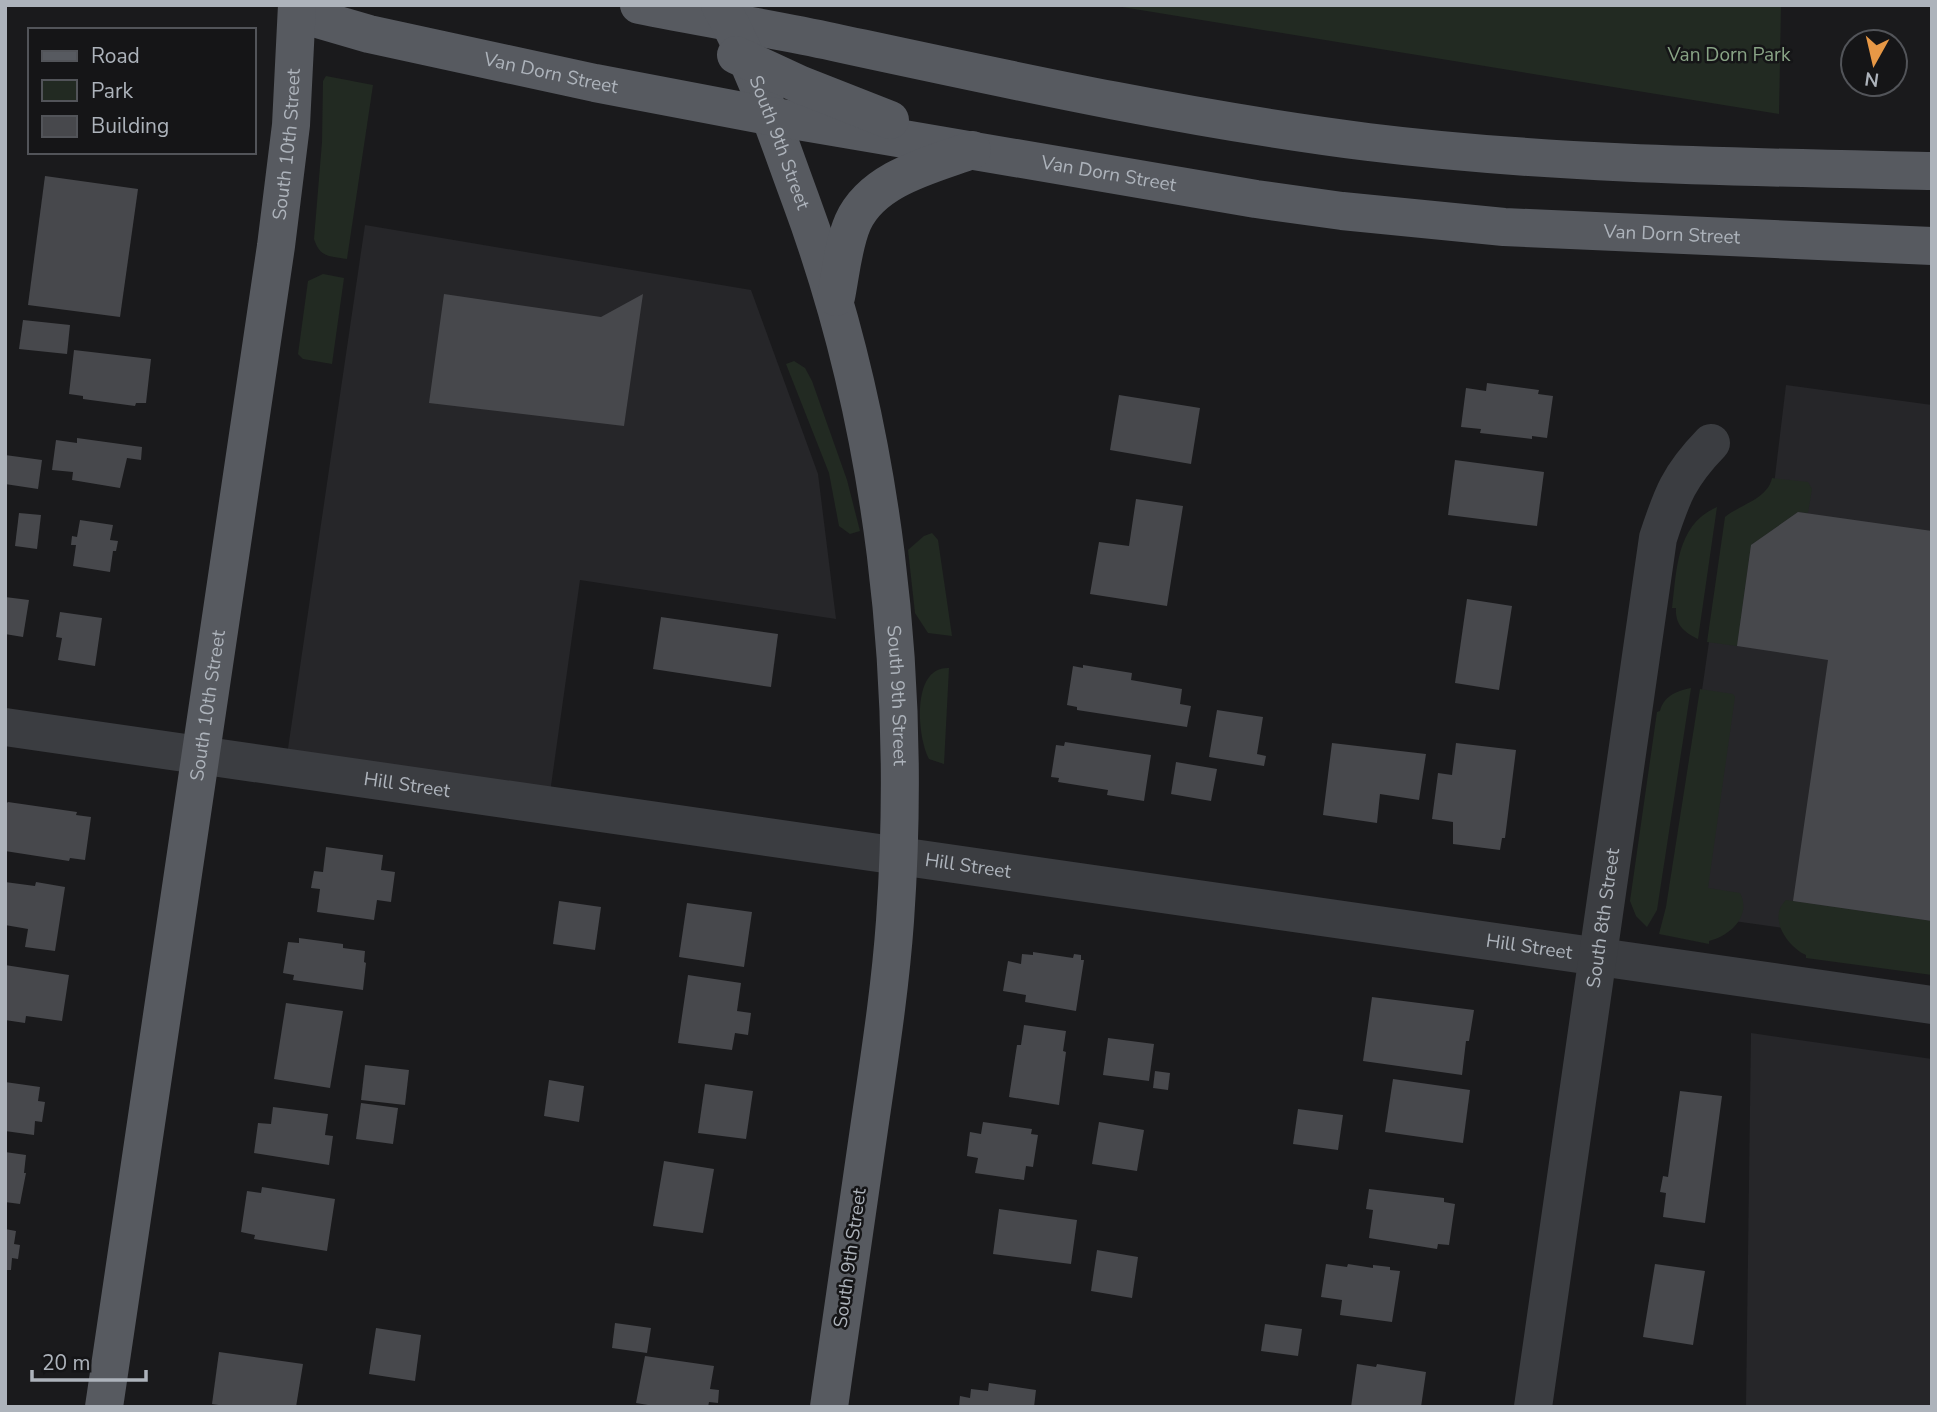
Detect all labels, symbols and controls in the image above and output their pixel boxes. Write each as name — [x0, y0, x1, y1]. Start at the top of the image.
legend — [28, 28, 256, 154]
north arrow — [1839, 28, 1909, 98]
text: Road — [91, 42, 140, 70]
park label: Van Dorn Park — [1667, 42, 1791, 68]
street label: Van Dorn Street — [480, 46, 621, 100]
text: N — [1863, 65, 1881, 93]
street label: South 10th Street — [266, 68, 307, 222]
street label: South 9th Street — [742, 72, 816, 213]
text: Park — [91, 77, 133, 105]
text: Building — [91, 112, 169, 140]
street label: Van Dorn Street — [1038, 149, 1179, 198]
street label: Van Dorn Street — [1602, 218, 1741, 250]
street label: South 9th Street — [880, 624, 913, 766]
street label: South 10th Street — [184, 628, 232, 783]
street label: Hill Street — [362, 766, 452, 804]
street label: South 8th Street — [1580, 846, 1626, 990]
street label: Hill Street — [923, 847, 1013, 885]
street label: Hill Street — [1484, 928, 1574, 966]
street label: South 9th Street — [827, 1186, 873, 1330]
scale bar — [32, 1338, 145, 1382]
text: 20 m — [42, 1349, 91, 1377]

